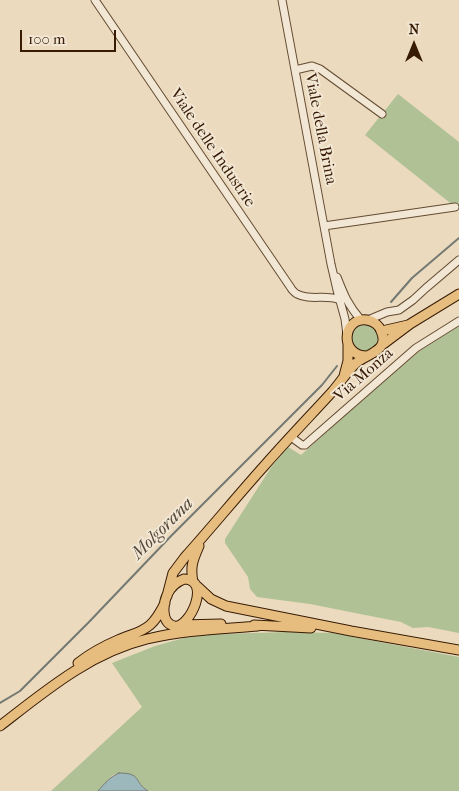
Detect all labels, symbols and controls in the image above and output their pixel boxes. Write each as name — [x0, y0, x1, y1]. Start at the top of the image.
scale bar — [22, 20, 119, 52]
north arrow — [389, 20, 439, 70]
text: N — [409, 21, 419, 38]
text: 100 m — [28, 30, 66, 48]
street label: Viale della Brina — [300, 72, 340, 186]
street label: Viale delle Industrie — [165, 85, 259, 211]
street label: Via Monza — [330, 344, 398, 406]
water label: Molgorana — [128, 494, 198, 564]

